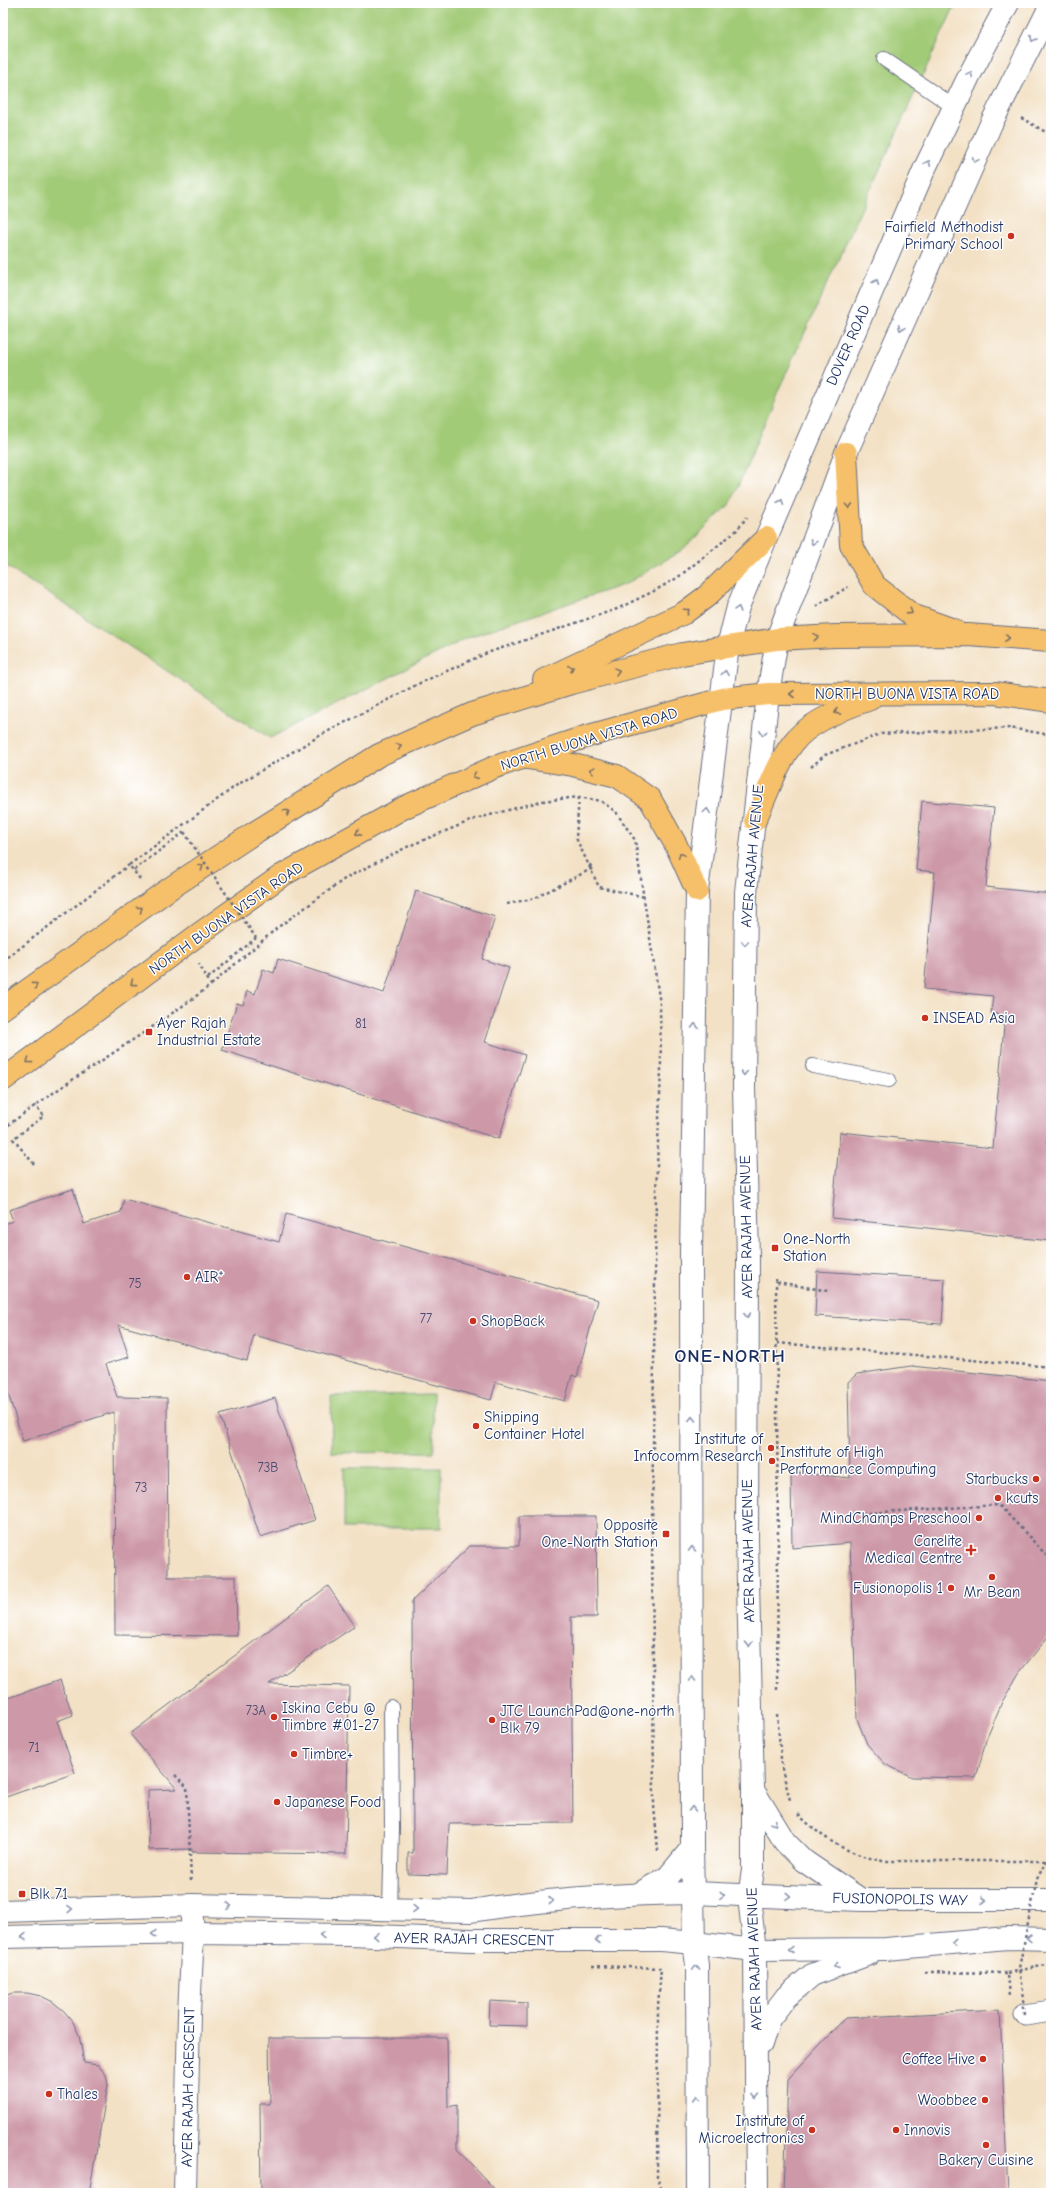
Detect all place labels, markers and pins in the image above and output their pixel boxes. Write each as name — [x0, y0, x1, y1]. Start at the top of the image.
place label: Fairfield Methodist Primary School — [885, 218, 1004, 253]
marker: Fairfield Methodist Primary School — [1006, 231, 1016, 241]
place label: INSEAD Asia — [933, 1009, 1015, 1027]
marker: INSEAD Asia — [920, 1013, 930, 1023]
place label: Ayer Rajah Industrial Estate — [157, 1014, 261, 1049]
marker: Ayer Rajah Industrial Estate — [144, 1027, 154, 1037]
place label: One-North Station — [783, 1230, 851, 1265]
marker: One-North Station — [770, 1243, 780, 1253]
place label: AIR⁺ — [195, 1268, 224, 1286]
marker: AIR⁺ — [182, 1272, 192, 1282]
place label: ShopBack — [481, 1312, 545, 1330]
marker: ShopBack — [468, 1316, 478, 1326]
place label: Shipping Container Hotel — [484, 1408, 585, 1443]
marker: Shipping Container Hotel — [471, 1421, 481, 1431]
place label: Institute of Infocomm Research — [633, 1430, 764, 1465]
marker: Institute of Infocomm Research — [766, 1443, 776, 1453]
place label: Institute of High Performance Computing — [780, 1443, 936, 1478]
marker: Institute of High Performance Computing — [767, 1456, 777, 1466]
place label: Starbucks — [966, 1470, 1028, 1488]
marker: Starbucks — [1031, 1474, 1041, 1484]
place label: kcuts — [1006, 1489, 1038, 1507]
marker: kcuts — [993, 1493, 1003, 1503]
place label: MindChamps Preschool — [820, 1509, 971, 1527]
marker: MindChamps Preschool — [974, 1513, 984, 1523]
place label: Opposite One-North Station — [542, 1516, 658, 1551]
marker: Opposite One-North Station — [661, 1529, 671, 1539]
place label: Carelite Medical Centre — [865, 1532, 962, 1567]
marker: Carelite Medical Centre — [965, 1544, 977, 1556]
marker: Mr Bean — [987, 1572, 997, 1582]
place label: Fusionopolis 1 — [853, 1579, 943, 1597]
marker: Fusionopolis 1 — [946, 1583, 956, 1593]
place label: Mr Bean — [964, 1583, 1020, 1601]
place label: Iskina Cebu @ Timbre #01-27 — [282, 1699, 379, 1734]
place label: JTC LaunchPad@one-north Blk 79 — [500, 1702, 675, 1737]
marker: Iskina Cebu @ Timbre #01-27 — [269, 1712, 279, 1722]
marker: JTC LaunchPad@one-north Blk 79 — [487, 1715, 497, 1725]
place label: Timbre+ — [302, 1745, 354, 1763]
marker: Timbre+ — [289, 1749, 299, 1759]
place label: Japanese Food — [285, 1793, 381, 1811]
marker: Japanese Food — [272, 1797, 282, 1807]
place label: Blk 71 — [30, 1885, 68, 1903]
marker: Blk 71 — [17, 1889, 27, 1899]
place label: Coffee Hive — [902, 2050, 975, 2068]
marker: Coffee Hive — [978, 2054, 988, 2064]
place label: Thales — [57, 2085, 98, 2103]
marker: Thales — [44, 2089, 54, 2099]
place label: Woobbee — [918, 2091, 977, 2109]
marker: Woobbee — [980, 2095, 990, 2105]
place label: Institute of Microelectronics — [699, 2112, 805, 2147]
place label: Innovis — [904, 2121, 950, 2139]
marker: Institute of Microelectronics — [807, 2125, 817, 2135]
marker: Innovis — [891, 2125, 901, 2135]
marker: Bakery Cuisine — [981, 2140, 991, 2150]
place label: Bakery Cuisine — [939, 2151, 1034, 2169]

